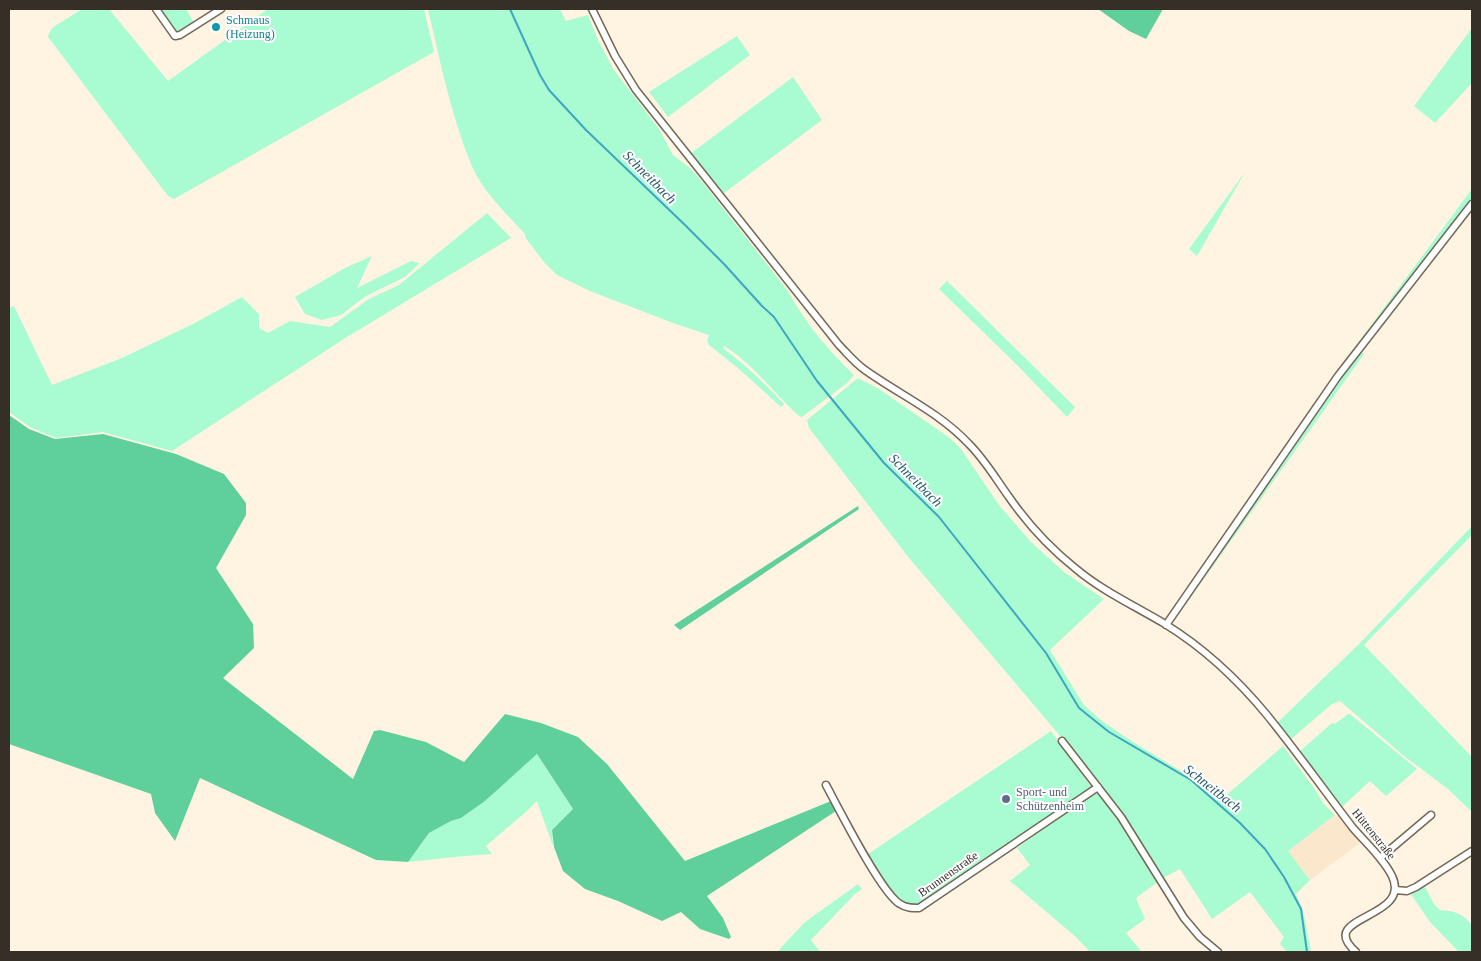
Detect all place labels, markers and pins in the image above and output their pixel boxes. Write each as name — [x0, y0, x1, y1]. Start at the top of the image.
place label: Schmaus (Heizung) — [226, 13, 275, 41]
marker: Schmaus (Heizung) — [210, 21, 222, 33]
place label: Sport- und Schützenheim — [1016, 785, 1085, 813]
marker: Sport- und Schützenheim — [1000, 793, 1012, 805]

